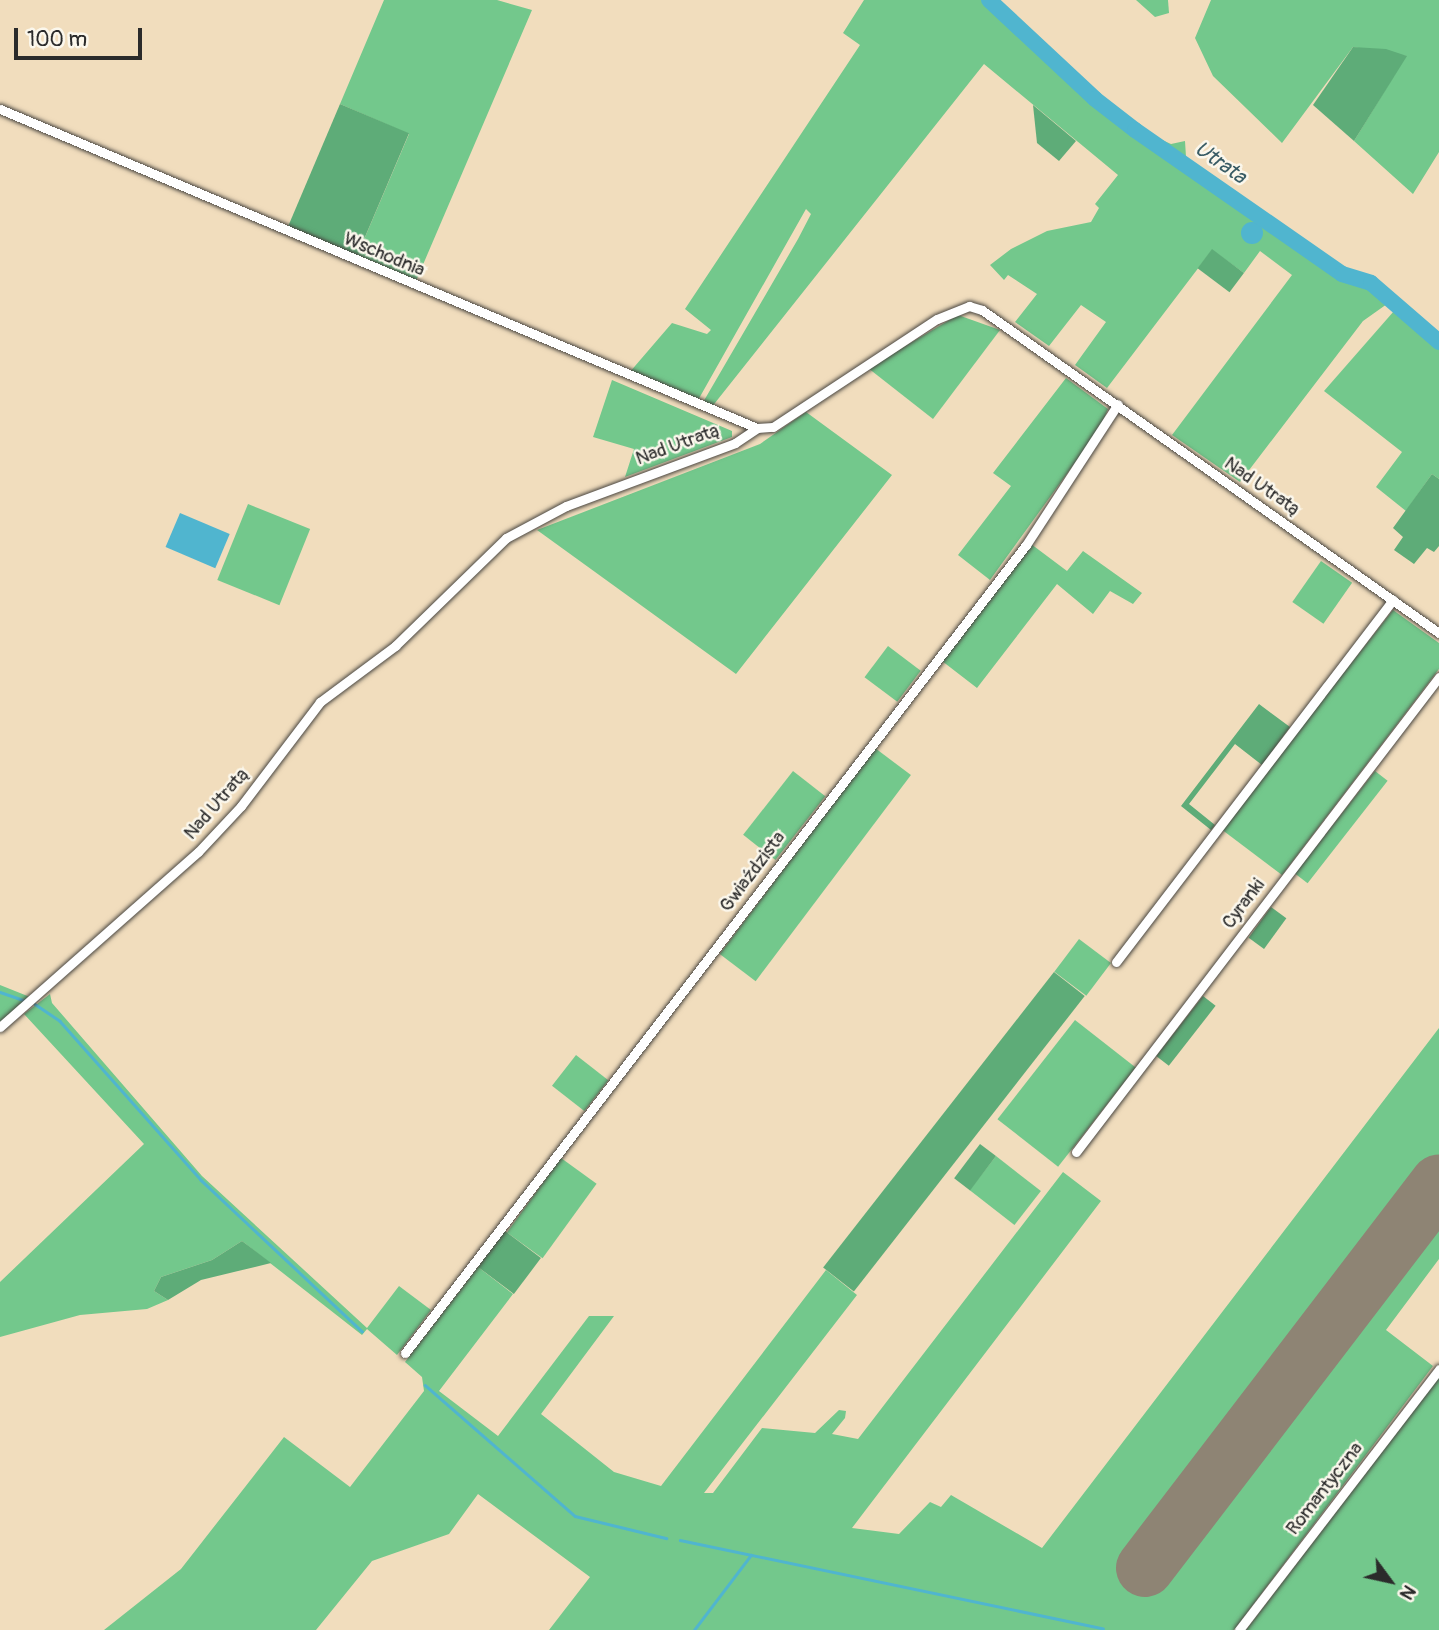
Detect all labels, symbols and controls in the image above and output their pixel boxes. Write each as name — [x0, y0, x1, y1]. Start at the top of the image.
scale bar — [18, 14, 145, 58]
text: 100 m — [27, 26, 87, 53]
water label: Utrata — [1189, 136, 1251, 190]
street label: Wschodnia — [340, 228, 428, 282]
street label: Nad Utratą — [633, 419, 723, 471]
street label: Nad Utratą — [1219, 452, 1305, 522]
street label: Nad Utratą — [180, 763, 254, 845]
street label: Gwiaździsta — [715, 827, 791, 917]
street label: Cyranki — [1218, 874, 1270, 934]
street label: Romantyczna — [1282, 1438, 1368, 1540]
north arrow — [1355, 1546, 1425, 1616]
text: N — [1394, 1581, 1421, 1604]

